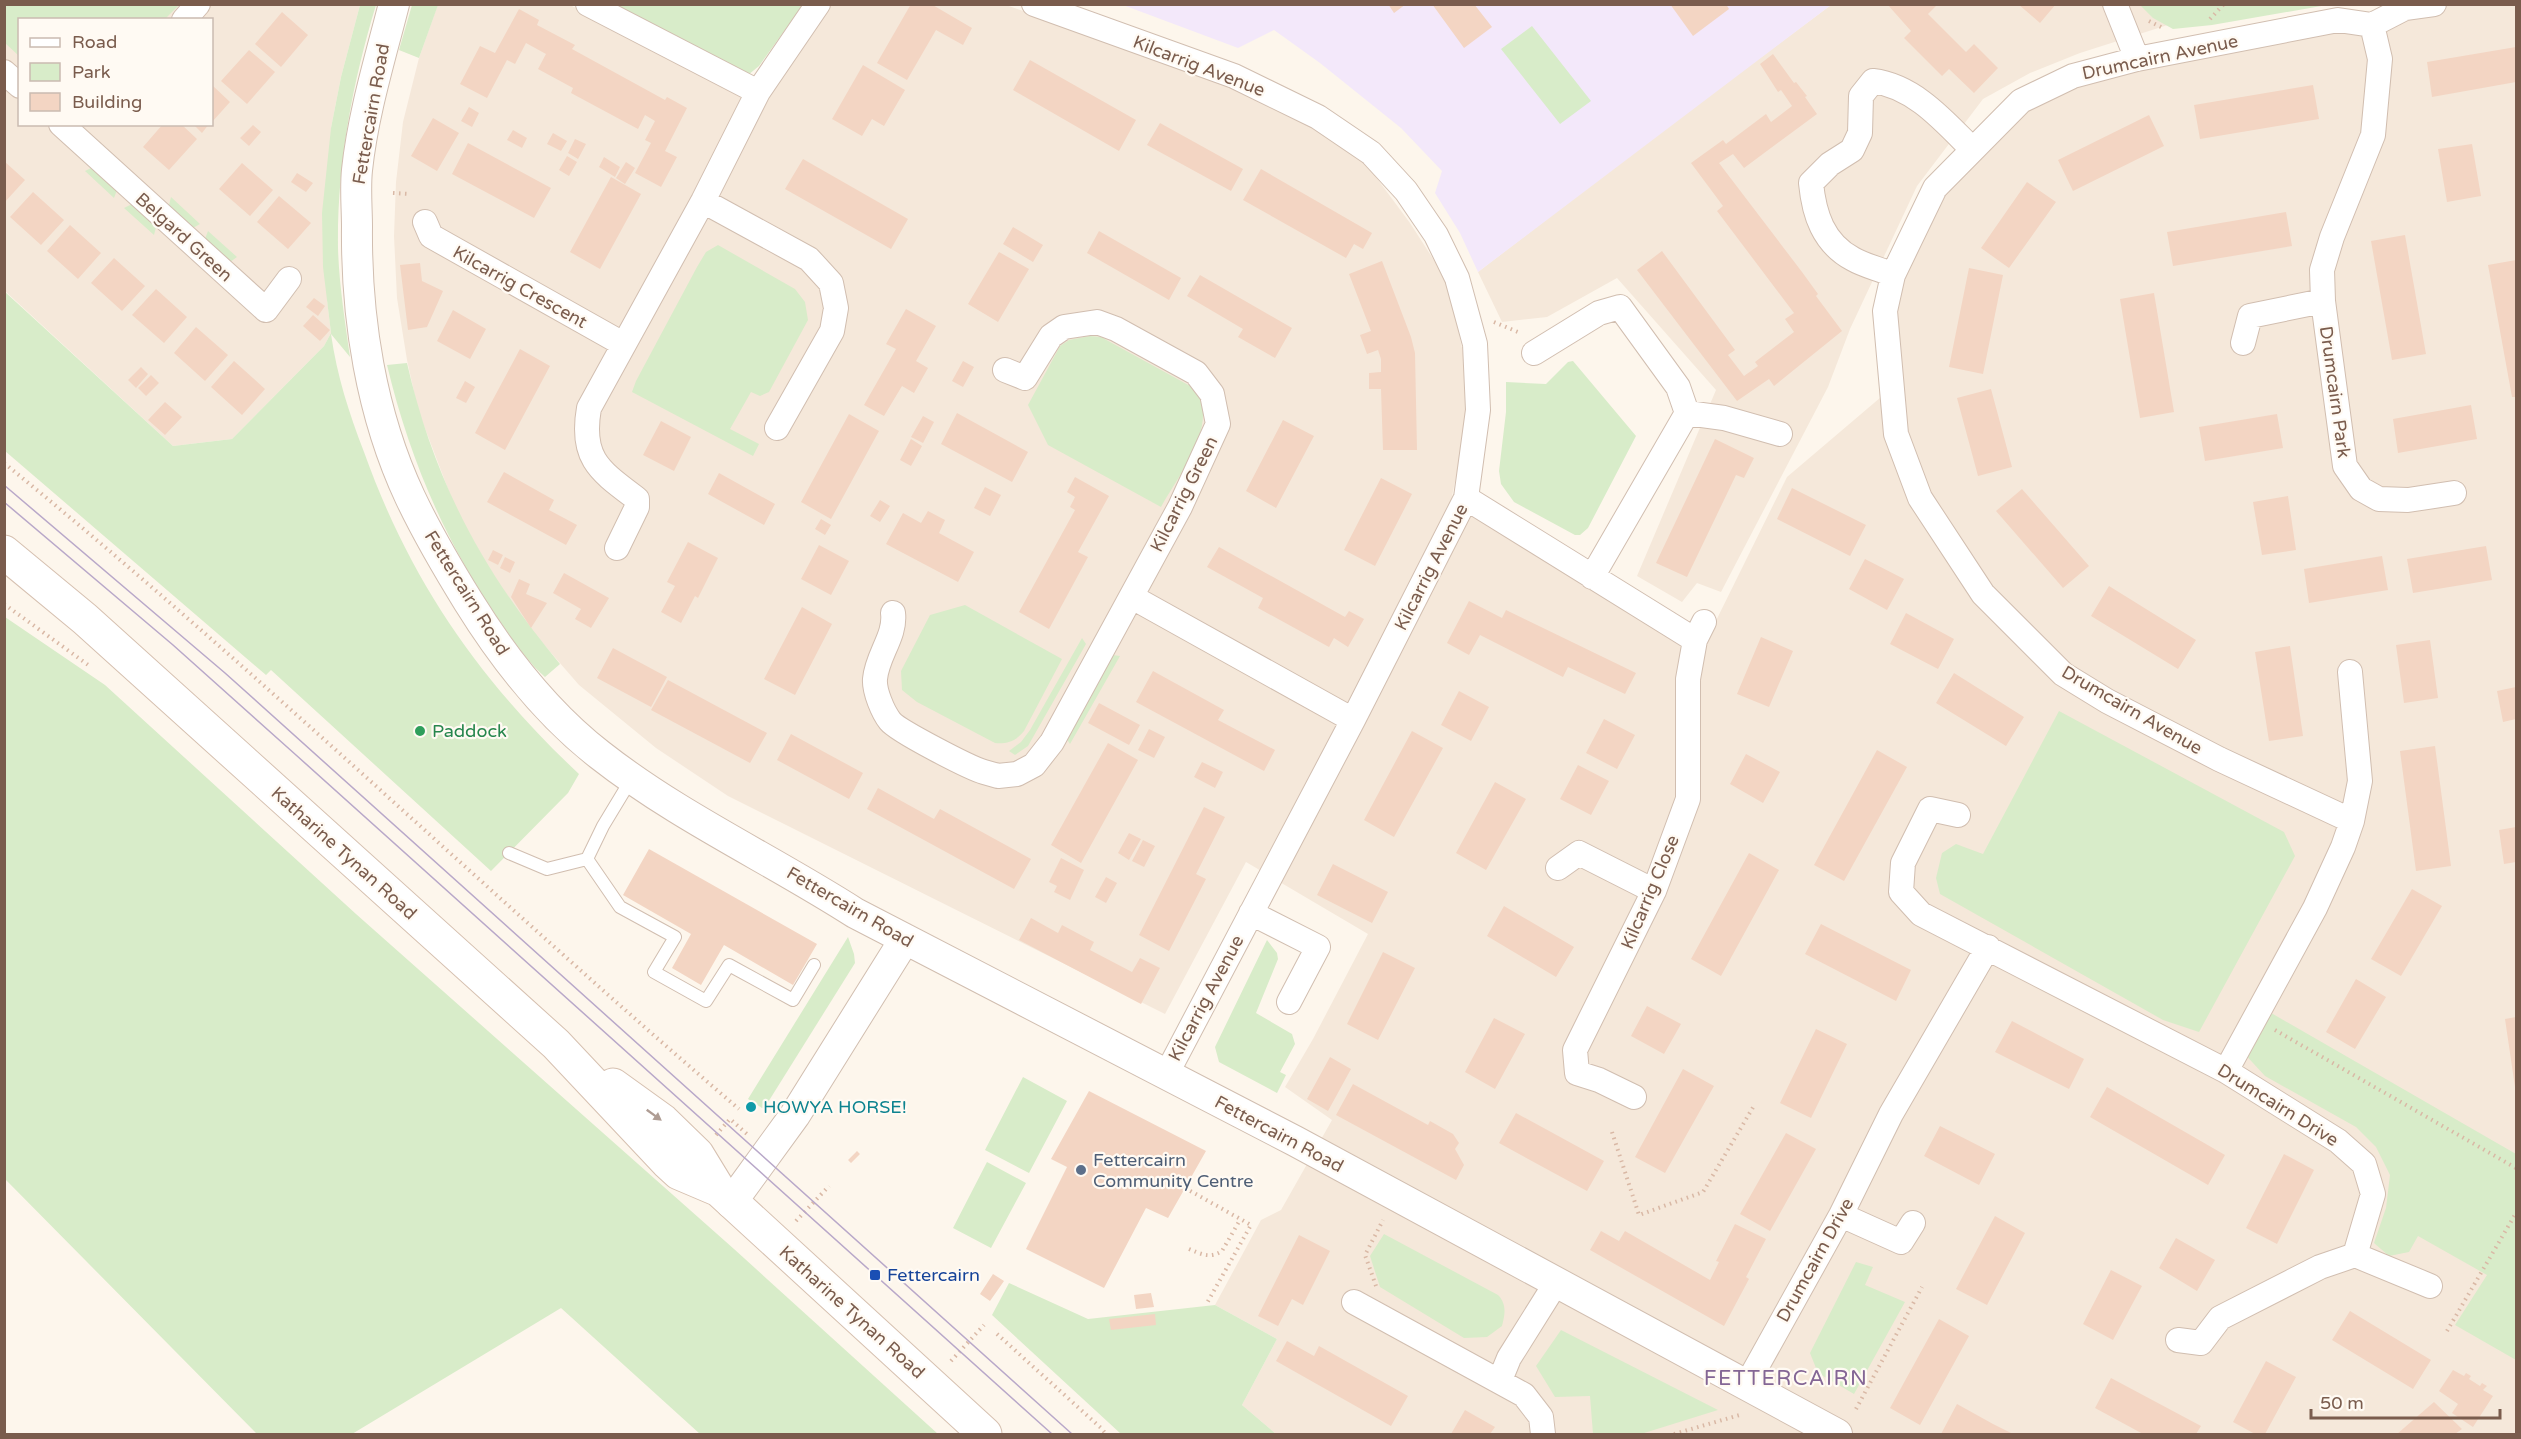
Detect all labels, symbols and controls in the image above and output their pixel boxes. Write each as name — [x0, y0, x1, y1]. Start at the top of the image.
legend — [18, 18, 213, 126]
street label: Drumcairn Avenue — [2080, 30, 2240, 84]
text: Road — [72, 31, 117, 53]
street label: Kilcarrig Avenue — [1130, 31, 1268, 101]
street label: Fettercairn Road — [348, 42, 394, 186]
text: Park — [72, 61, 111, 83]
text: Building — [72, 91, 142, 113]
street label: Belgard Green — [131, 188, 237, 286]
street label: Kilcarrig Crescent — [449, 241, 591, 333]
street label: Drumcairn Park — [2315, 325, 2355, 460]
street label: Kilcarrig Green — [1145, 433, 1223, 555]
street label: Kilcarrig Avenue — [1390, 500, 1472, 634]
street label: Fettercairn Road — [420, 527, 514, 659]
street label: Drumcairn Avenue — [2058, 661, 2206, 759]
place label: Paddock — [432, 720, 507, 742]
marker: Paddock — [413, 724, 427, 738]
street label: Katharine Tynan Road — [267, 782, 421, 924]
street label: Kilcarrig Close — [1616, 832, 1684, 952]
street label: Fettercairn Road — [783, 862, 917, 952]
street label: Kilcarrig Avenue — [1164, 931, 1248, 1065]
street label: Drumcairn Drive — [2213, 1059, 2343, 1151]
street label: Fettercairn Road — [1211, 1091, 1347, 1177]
place label: HOWYA HORSE! — [763, 1096, 907, 1118]
marker: HOWYA HORSE! — [744, 1100, 758, 1114]
one-way arrow — [646, 1109, 662, 1121]
place label: Fettercairn Community Centre — [1093, 1149, 1254, 1192]
marker: Fettercairn Community Centre — [1074, 1163, 1088, 1177]
street label: Drumcairn Drive — [1772, 1194, 1858, 1326]
street label: Katharine Tynan Road — [775, 1241, 929, 1383]
place label: Fettercairn — [887, 1264, 980, 1286]
marker: Fettercairn — [868, 1268, 882, 1282]
district label: FETTERCAIRN — [1704, 1366, 1868, 1391]
scale bar — [2311, 1382, 2500, 1420]
text: 50 m — [2320, 1392, 2364, 1414]

